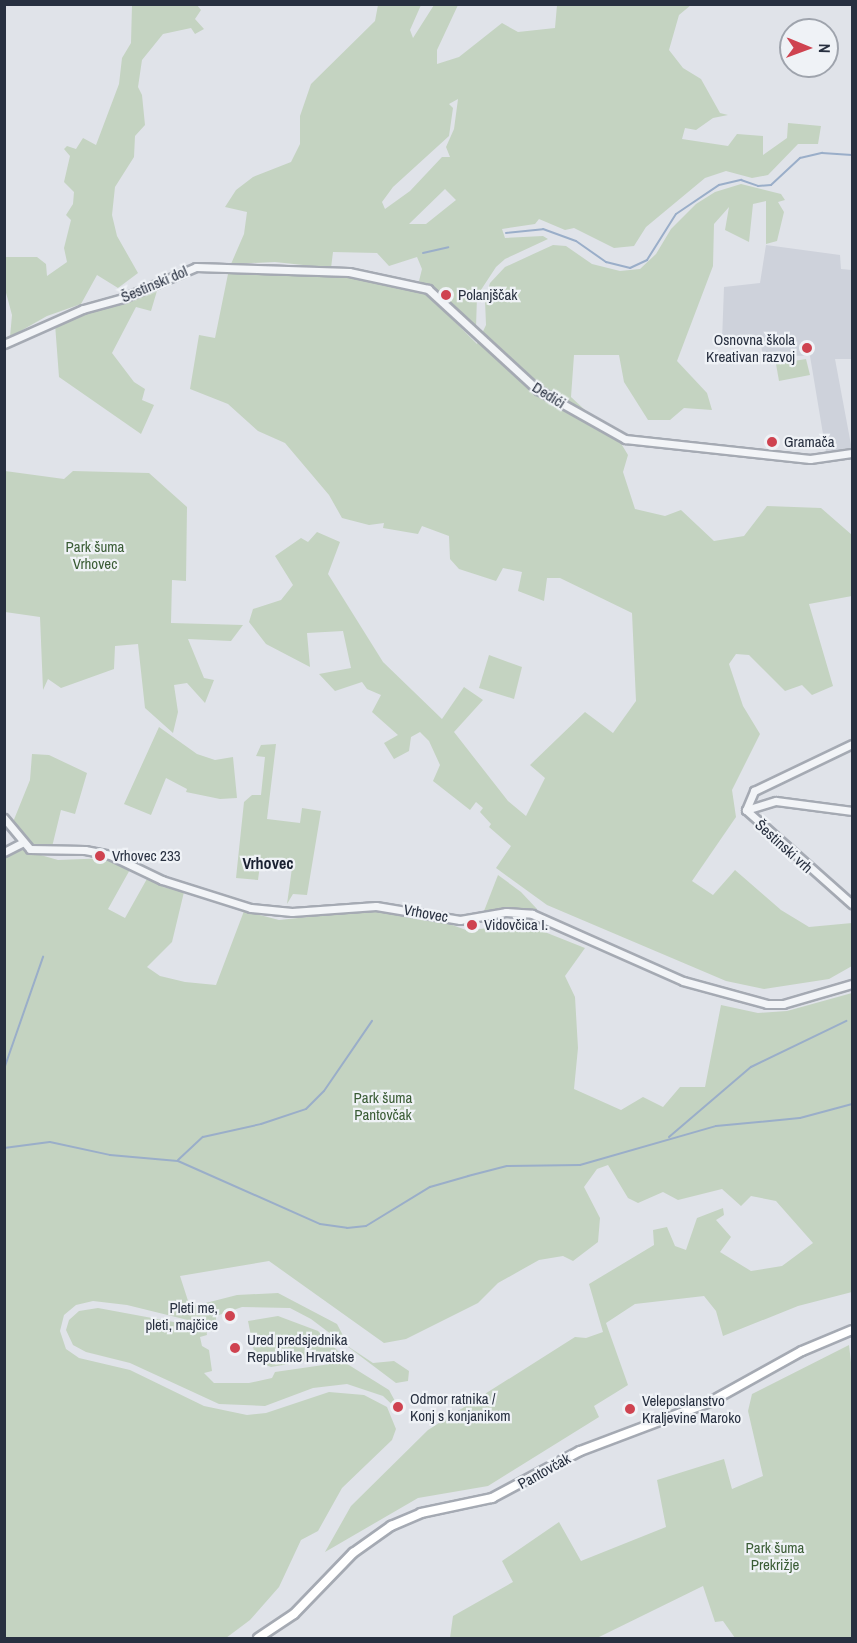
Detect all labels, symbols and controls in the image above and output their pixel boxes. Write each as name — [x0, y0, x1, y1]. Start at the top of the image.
north arrow — [779, 18, 839, 78]
text: N — [814, 43, 836, 53]
street label: Šestinski dol — [118, 262, 190, 306]
place label: Polanjščak — [458, 286, 517, 304]
marker: Polanjščak — [439, 288, 453, 302]
place label: Osnovna škola Kreativan razvoj — [706, 330, 795, 365]
marker: Osnovna škola Kreativan razvoj — [800, 341, 814, 355]
street label: Dedići — [529, 378, 569, 412]
place label: Gramača — [784, 433, 835, 451]
marker: Gramača — [765, 435, 779, 449]
park label: Park šuma Vrhovec — [66, 537, 124, 572]
street label: Šestinski vrh — [752, 816, 816, 876]
place label: Vrhovec 233 — [112, 847, 181, 865]
marker: Vrhovec 233 — [93, 849, 107, 863]
district label: Vrhovec — [242, 853, 294, 873]
street label: Vrhovec — [402, 900, 450, 926]
place label: Vidovčica I. — [484, 916, 548, 934]
marker: Vidovčica I. — [465, 918, 479, 932]
park label: Park šuma Pantovčak — [354, 1088, 412, 1123]
place label: Pleti me, pleti, majčice — [146, 1298, 218, 1333]
marker: Pleti me, pleti, majčice — [223, 1309, 237, 1323]
place label: Ured predsjednika Republike Hrvatske — [247, 1330, 354, 1365]
marker: Ured predsjednika Republike Hrvatske — [228, 1341, 242, 1355]
place label: Odmor ratnika / Konj s konjanikom — [410, 1389, 510, 1424]
place label: Veleposlanstvo Kraljevine Maroko — [642, 1391, 741, 1426]
marker: Odmor ratnika / Konj s konjanikom — [391, 1400, 405, 1414]
marker: Veleposlanstvo Kraljevine Maroko — [623, 1402, 637, 1416]
street label: Pantovčak — [515, 1449, 573, 1493]
park label: Park šuma Prekrižje — [746, 1538, 804, 1573]

